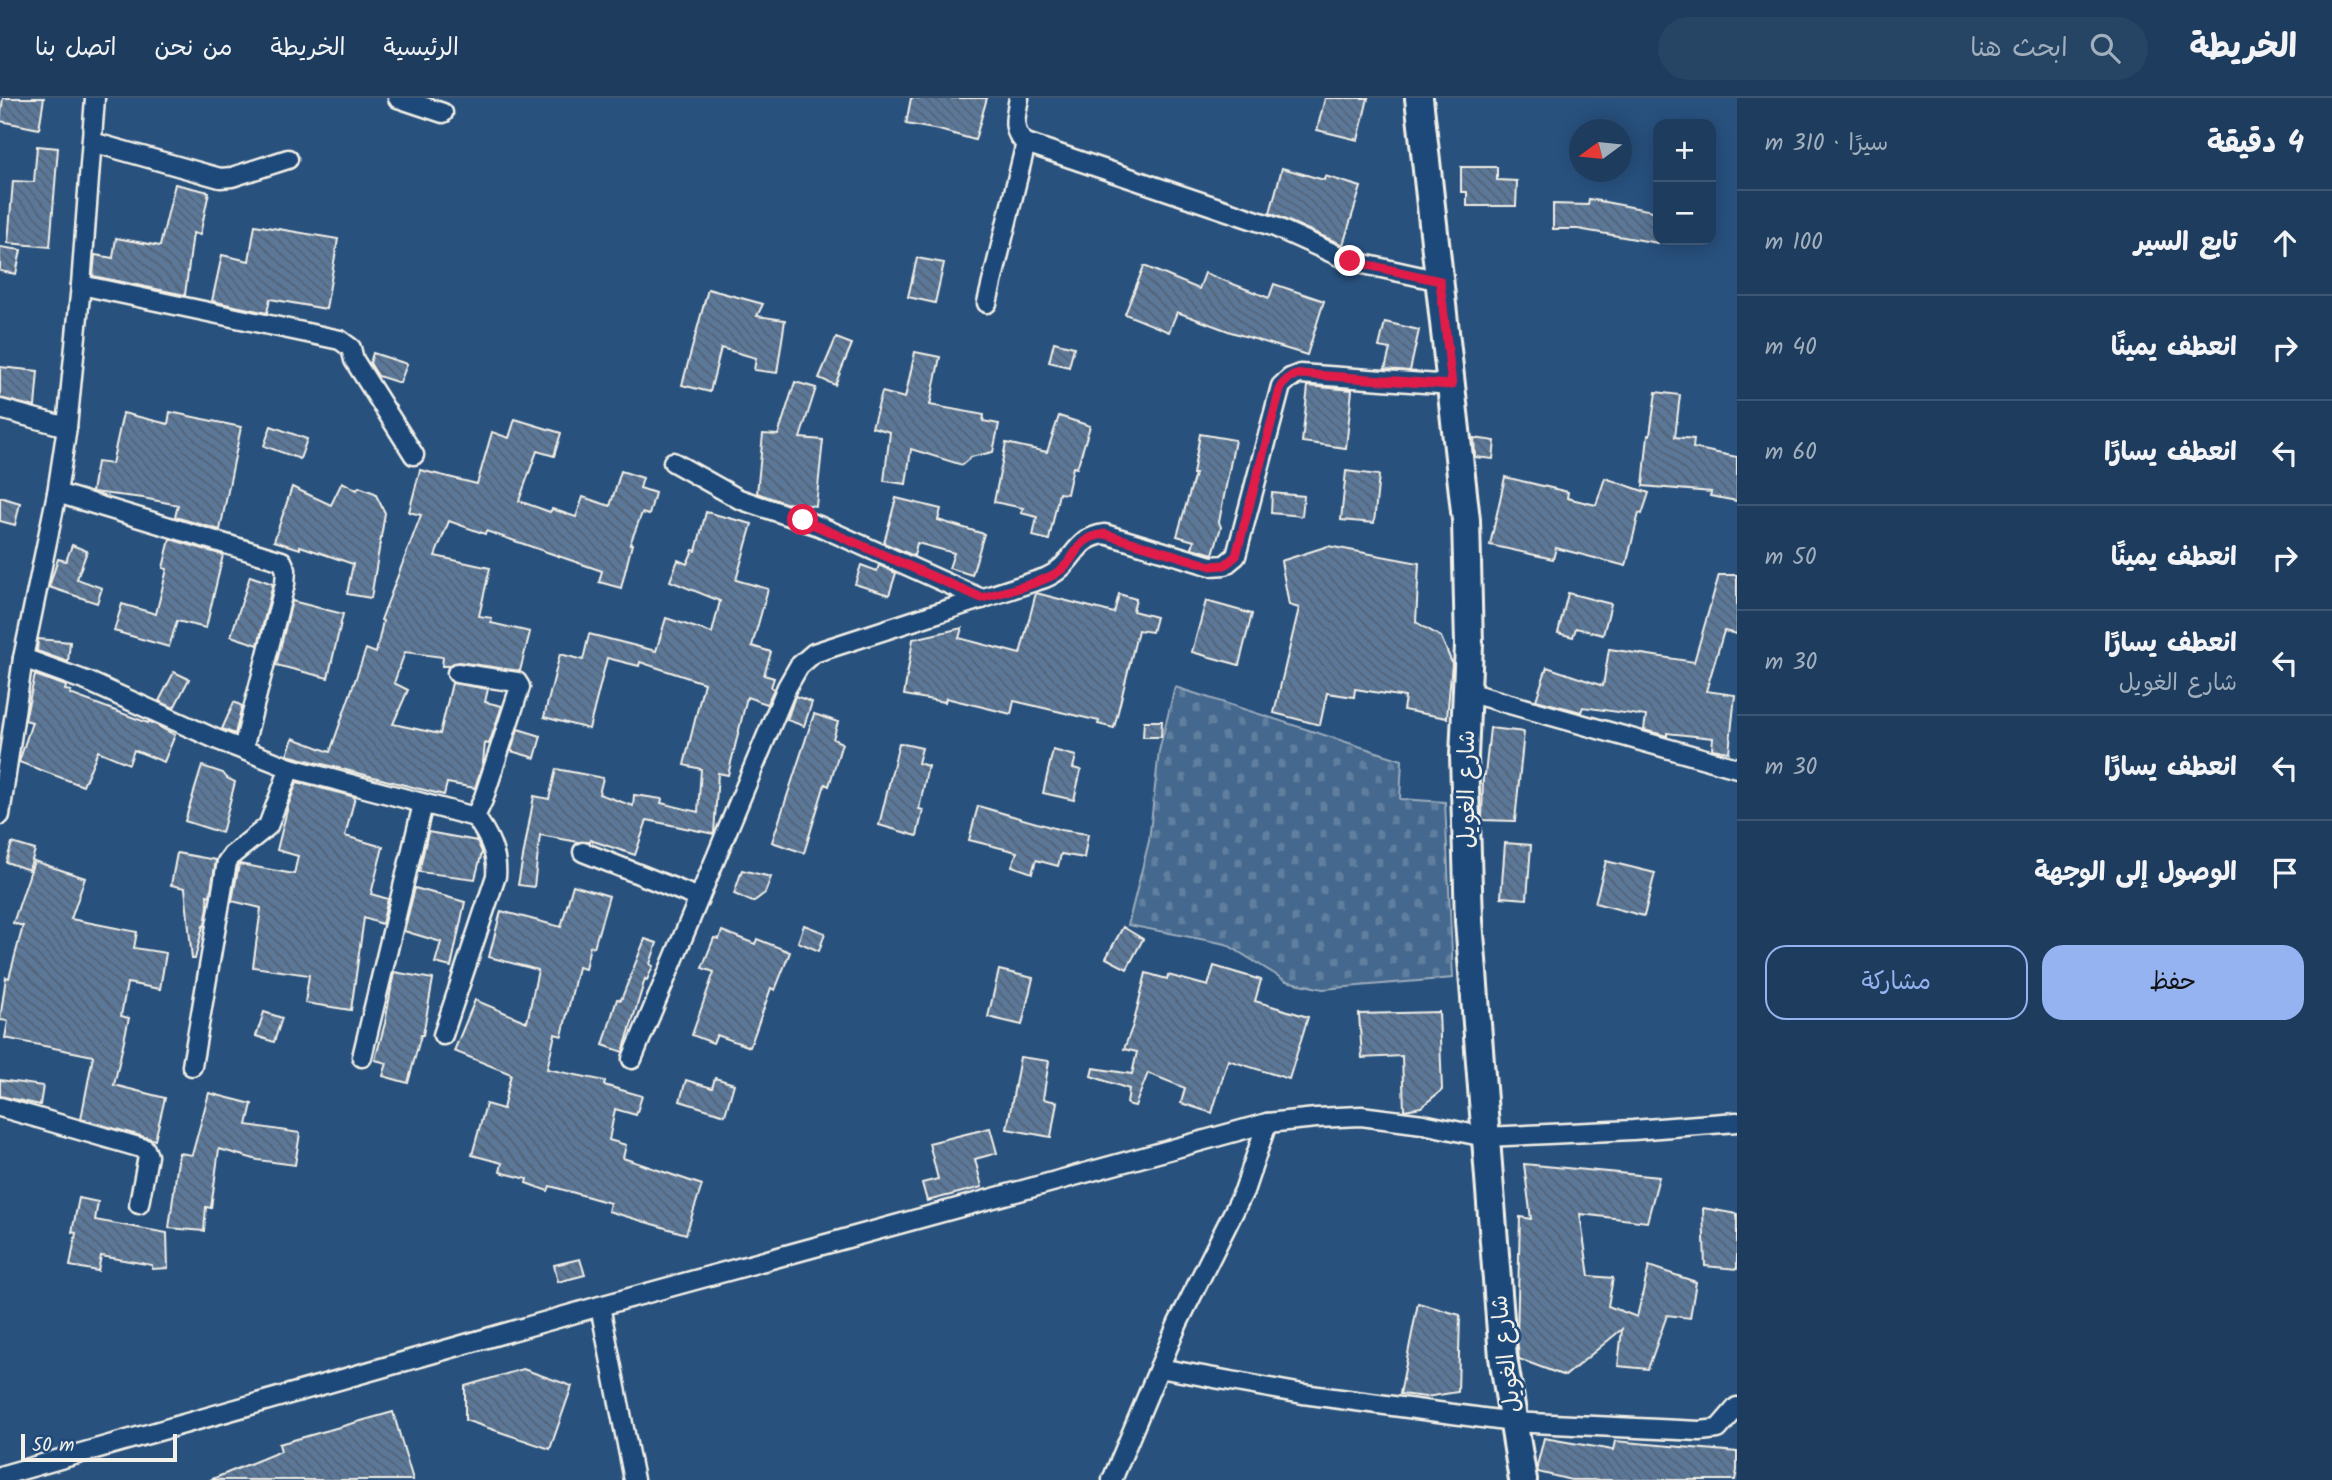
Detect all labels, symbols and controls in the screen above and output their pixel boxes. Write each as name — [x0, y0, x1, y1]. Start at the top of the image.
search box — [1658, 17, 2148, 80]
text: الخريطة — [2190, 22, 2297, 75]
text: ابحث هنا — [1970, 28, 2068, 70]
text: اتصل بنا — [35, 29, 116, 68]
text: من نحن — [154, 29, 233, 68]
text: الخريطة — [271, 29, 345, 68]
text: الرئيسية — [383, 29, 459, 68]
icon: search — [2086, 29, 2124, 67]
north arrow — [1569, 119, 1632, 182]
map controls — [1653, 119, 1716, 245]
button: + — [1653, 119, 1716, 182]
text: 4 دقيقة — [2207, 120, 2304, 168]
text: سيرًا · 310 m — [1765, 126, 1888, 162]
button: − — [1653, 182, 1716, 245]
text: تابع السير — [2134, 222, 2237, 264]
icon: ahead — [2266, 224, 2304, 262]
text: 100 m — [1765, 225, 1823, 261]
route end — [1334, 245, 1365, 276]
text: انعطف يمينًا — [2111, 327, 2237, 369]
icon: right — [2266, 329, 2304, 367]
text: 40 m — [1765, 330, 1817, 366]
text: انعطف يسارًا — [2104, 432, 2237, 474]
icon: left — [2266, 434, 2304, 472]
text: 60 m — [1765, 435, 1817, 471]
route start — [787, 504, 818, 535]
text: انعطف يمينًا — [2111, 537, 2237, 579]
icon: right — [2266, 539, 2304, 577]
text: 50 m — [1765, 540, 1816, 576]
text: انعطف يسارًا — [2104, 623, 2237, 665]
icon: left — [2266, 644, 2304, 682]
text: 30 m — [1765, 645, 1817, 681]
text: شارع الغويل — [2119, 666, 2237, 702]
street label: شارع الغويل — [1450, 730, 1486, 848]
text: انعطف يسارًا — [2104, 747, 2237, 789]
icon: left — [2266, 749, 2304, 787]
text: 30 m — [1765, 750, 1817, 786]
text: الوصول إلى الوجهة — [2034, 852, 2237, 894]
icon: arrive — [2266, 854, 2304, 892]
button: مشاركة — [1765, 945, 2028, 1020]
button: حفظ — [2042, 945, 2304, 1020]
street label: شارع الغويل — [1482, 1293, 1532, 1415]
scale bar — [21, 1431, 177, 1463]
text: 50 m — [32, 1431, 74, 1461]

